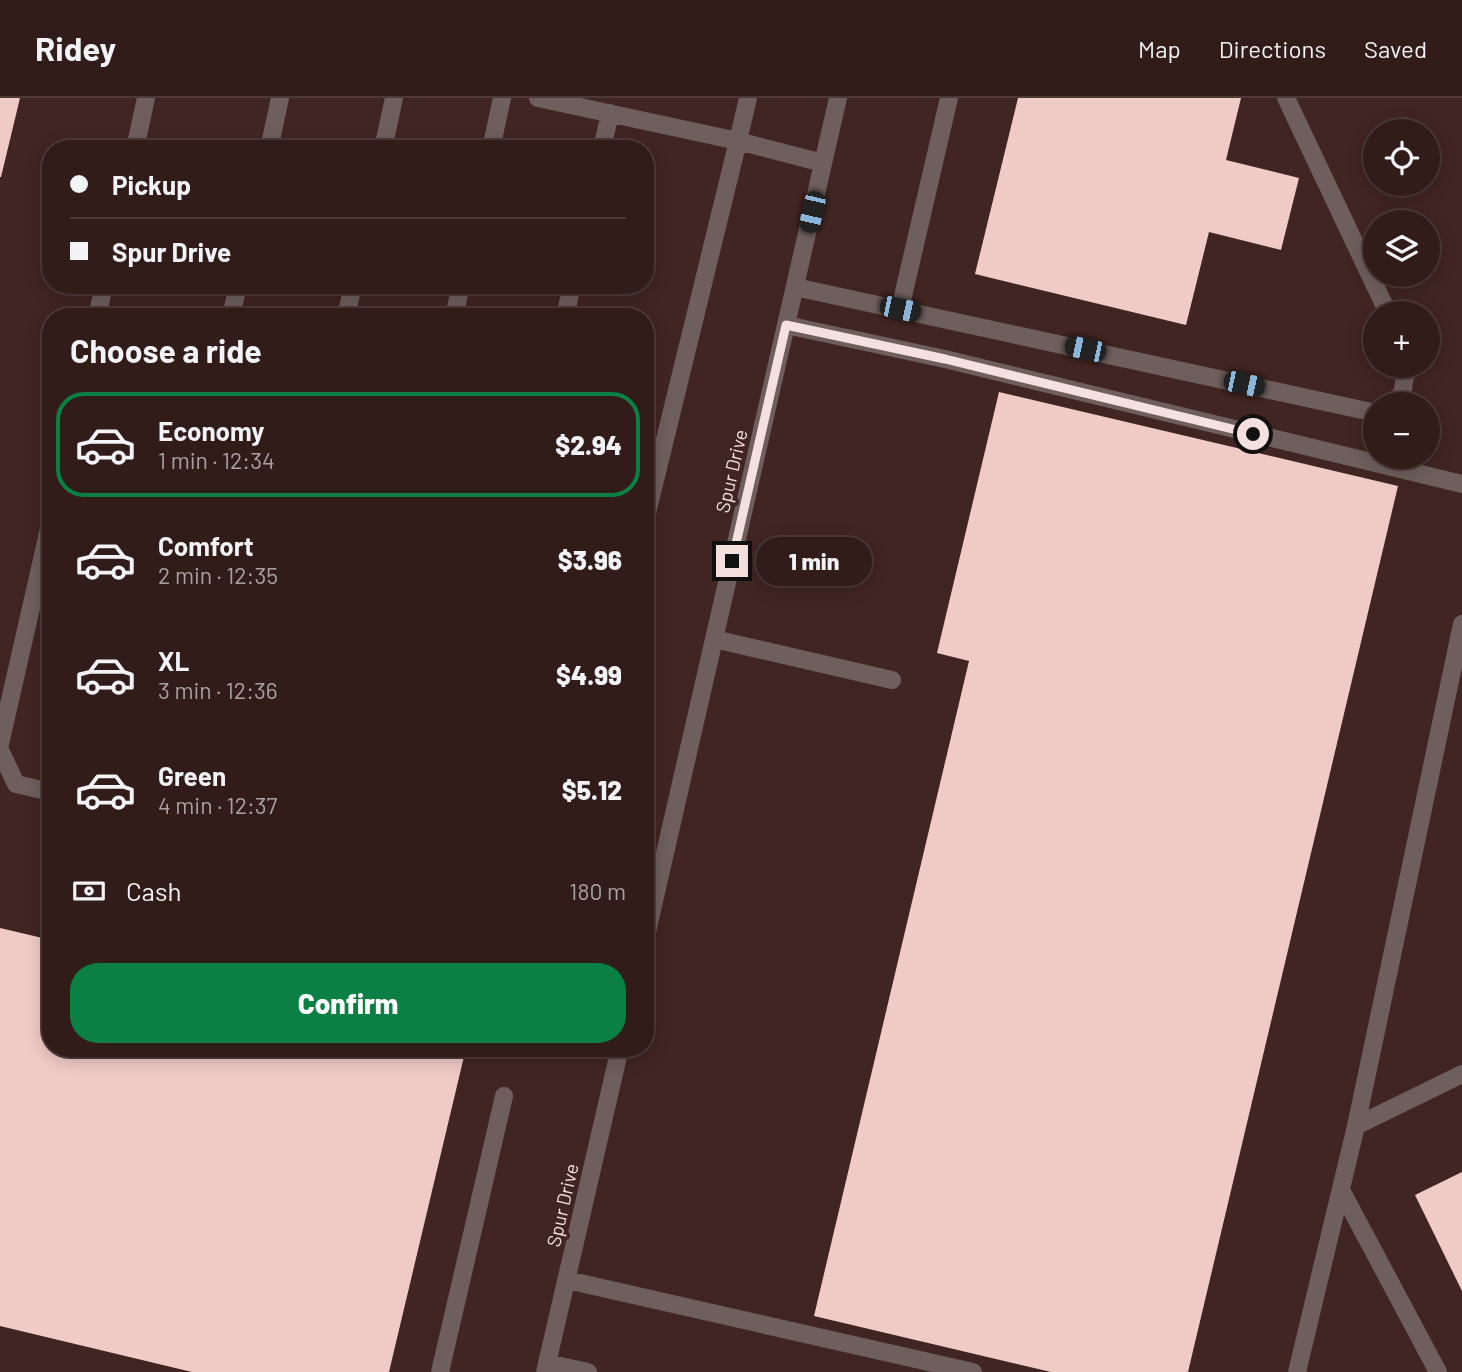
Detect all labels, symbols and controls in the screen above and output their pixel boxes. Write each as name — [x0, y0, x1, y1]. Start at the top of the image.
text: Ridey — [35, 28, 116, 68]
text: Map — [1138, 34, 1181, 63]
text: Directions — [1219, 34, 1326, 63]
text: Saved — [1364, 34, 1427, 63]
map controls — [1363, 119, 1440, 469]
button: locate — [1363, 119, 1440, 196]
text: Pickup — [112, 169, 191, 200]
car — [798, 189, 827, 235]
button: layers — [1363, 210, 1440, 287]
text: Spur Drive — [112, 236, 231, 267]
car — [878, 294, 923, 324]
button: + — [1363, 301, 1440, 378]
text: Choose a ride — [70, 331, 262, 369]
car — [1063, 334, 1108, 364]
car — [1222, 369, 1267, 399]
button: − — [1363, 392, 1440, 469]
icon: car — [74, 413, 137, 476]
text: Economy — [158, 415, 264, 446]
route start — [1237, 418, 1269, 450]
street label: Spur Drive — [710, 427, 752, 515]
text: $2.94 — [555, 429, 622, 460]
text: 1 min · 12:34 — [158, 446, 275, 474]
icon: car — [74, 528, 137, 591]
text: Comfort — [158, 530, 254, 561]
callout: 1 min — [756, 536, 872, 586]
text: $3.96 — [558, 544, 622, 575]
route end — [716, 545, 748, 577]
text: 1 min — [789, 547, 839, 575]
text: 2 min · 12:35 — [158, 561, 278, 589]
icon: car — [74, 643, 137, 706]
text: XL — [158, 645, 189, 676]
text: $4.99 — [556, 659, 622, 690]
text: 3 min · 12:36 — [158, 676, 278, 704]
icon: car — [74, 758, 137, 821]
text: Green — [158, 760, 226, 791]
text: $5.12 — [562, 774, 622, 805]
text: 4 min · 12:37 — [158, 791, 278, 819]
icon: cash — [70, 872, 108, 910]
text: Cash — [126, 875, 181, 906]
text: 180 m — [569, 877, 626, 905]
button: Confirm — [70, 963, 626, 1043]
street label: Spur Drive — [541, 1161, 583, 1249]

